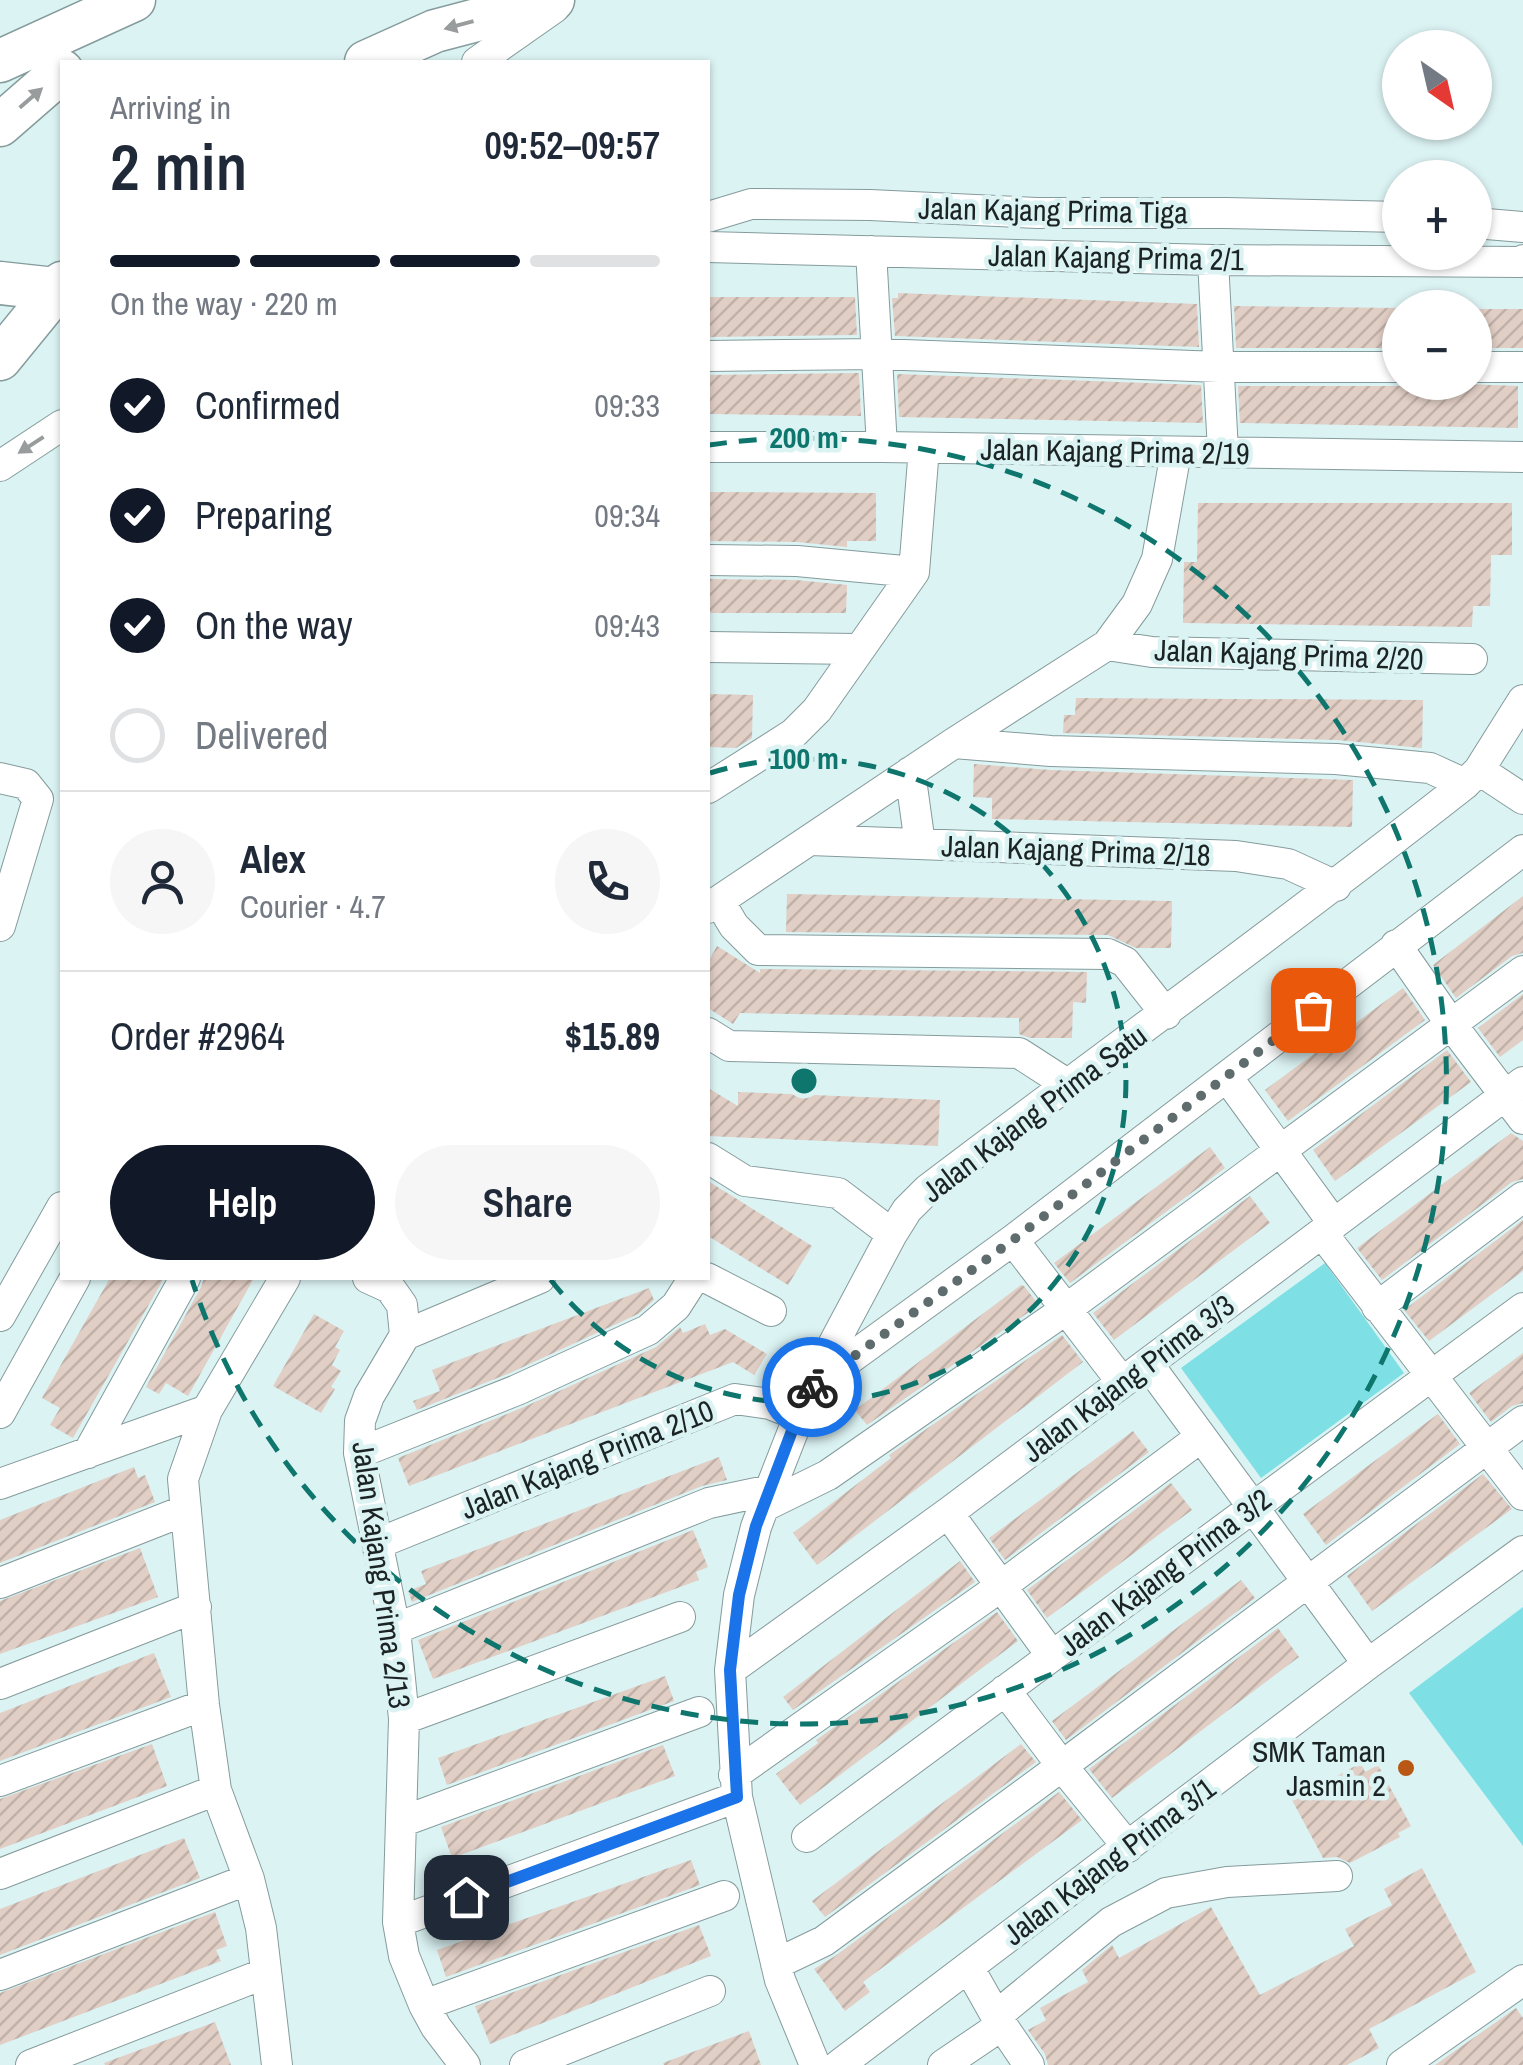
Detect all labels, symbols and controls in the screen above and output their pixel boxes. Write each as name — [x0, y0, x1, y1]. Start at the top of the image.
one-way arrow — [443, 17, 474, 33]
north arrow — [1382, 30, 1492, 140]
map controls — [1382, 30, 1492, 400]
text: Arriving in — [110, 86, 231, 129]
one-way arrow — [19, 88, 44, 109]
text: 09:52–09:57 — [484, 120, 660, 171]
text: 2 min — [110, 123, 247, 210]
button: + — [1382, 160, 1492, 270]
street label: Jalan Kajang Prima Tiga — [918, 188, 1189, 232]
street label: Jalan Kajang Prima 2/1 — [988, 235, 1245, 279]
text: On the way · 220 m — [110, 282, 338, 325]
button: − — [1382, 290, 1492, 400]
icon: check — [110, 378, 165, 433]
text: Confirmed — [195, 380, 340, 431]
text: 09:33 — [594, 384, 660, 427]
text: 200 m — [769, 417, 839, 457]
street label: Jalan Kajang Prima 2/19 — [980, 429, 1250, 473]
one-way arrow — [18, 436, 45, 454]
icon: check — [110, 488, 165, 543]
text: Preparing — [195, 490, 332, 541]
text: 09:34 — [594, 494, 660, 537]
icon: check — [110, 598, 165, 653]
text: On the way — [195, 600, 353, 651]
text: 09:43 — [594, 604, 660, 647]
street label: Jalan Kajang Prima 2/20 — [1154, 629, 1424, 679]
text: Delivered — [195, 710, 328, 761]
text: 100 m — [769, 738, 839, 778]
street label: Jalan Kajang Prima 2/18 — [941, 825, 1211, 875]
button: person — [110, 829, 215, 934]
button: phone — [555, 829, 660, 934]
text: Alex — [240, 834, 306, 885]
text: Courier · 4.7 — [240, 885, 386, 928]
pin — [1271, 968, 1356, 1053]
icon: bag — [1286, 983, 1341, 1038]
text: Order #2964 — [110, 1011, 285, 1062]
text: $15.89 — [565, 1011, 660, 1062]
street label: Jalan Kajang Prima Satu — [913, 1015, 1155, 1211]
centre of rings — [786, 1063, 822, 1099]
button: Help — [110, 1145, 375, 1260]
button: Share — [395, 1145, 660, 1260]
street label: Jalan Kajang Prima 3/3 — [1014, 1285, 1242, 1471]
courier — [762, 1337, 862, 1437]
icon: bike — [785, 1360, 840, 1415]
street label: Jalan Kajang Prima 2/10 — [455, 1390, 719, 1528]
street label: Jalan Kajang Prima 2/13 — [343, 1439, 421, 1711]
street label: Jalan Kajang Prima 3/2 — [1051, 1479, 1279, 1665]
place label: SMK Taman Jasmin 2 — [1252, 1731, 1386, 1805]
marker: SMK Taman Jasmin 2 — [1395, 1757, 1417, 1779]
street label: Jalan Kajang Prima 3/1 — [995, 1768, 1223, 1954]
pin — [424, 1855, 509, 1940]
icon: home — [439, 1870, 494, 1925]

